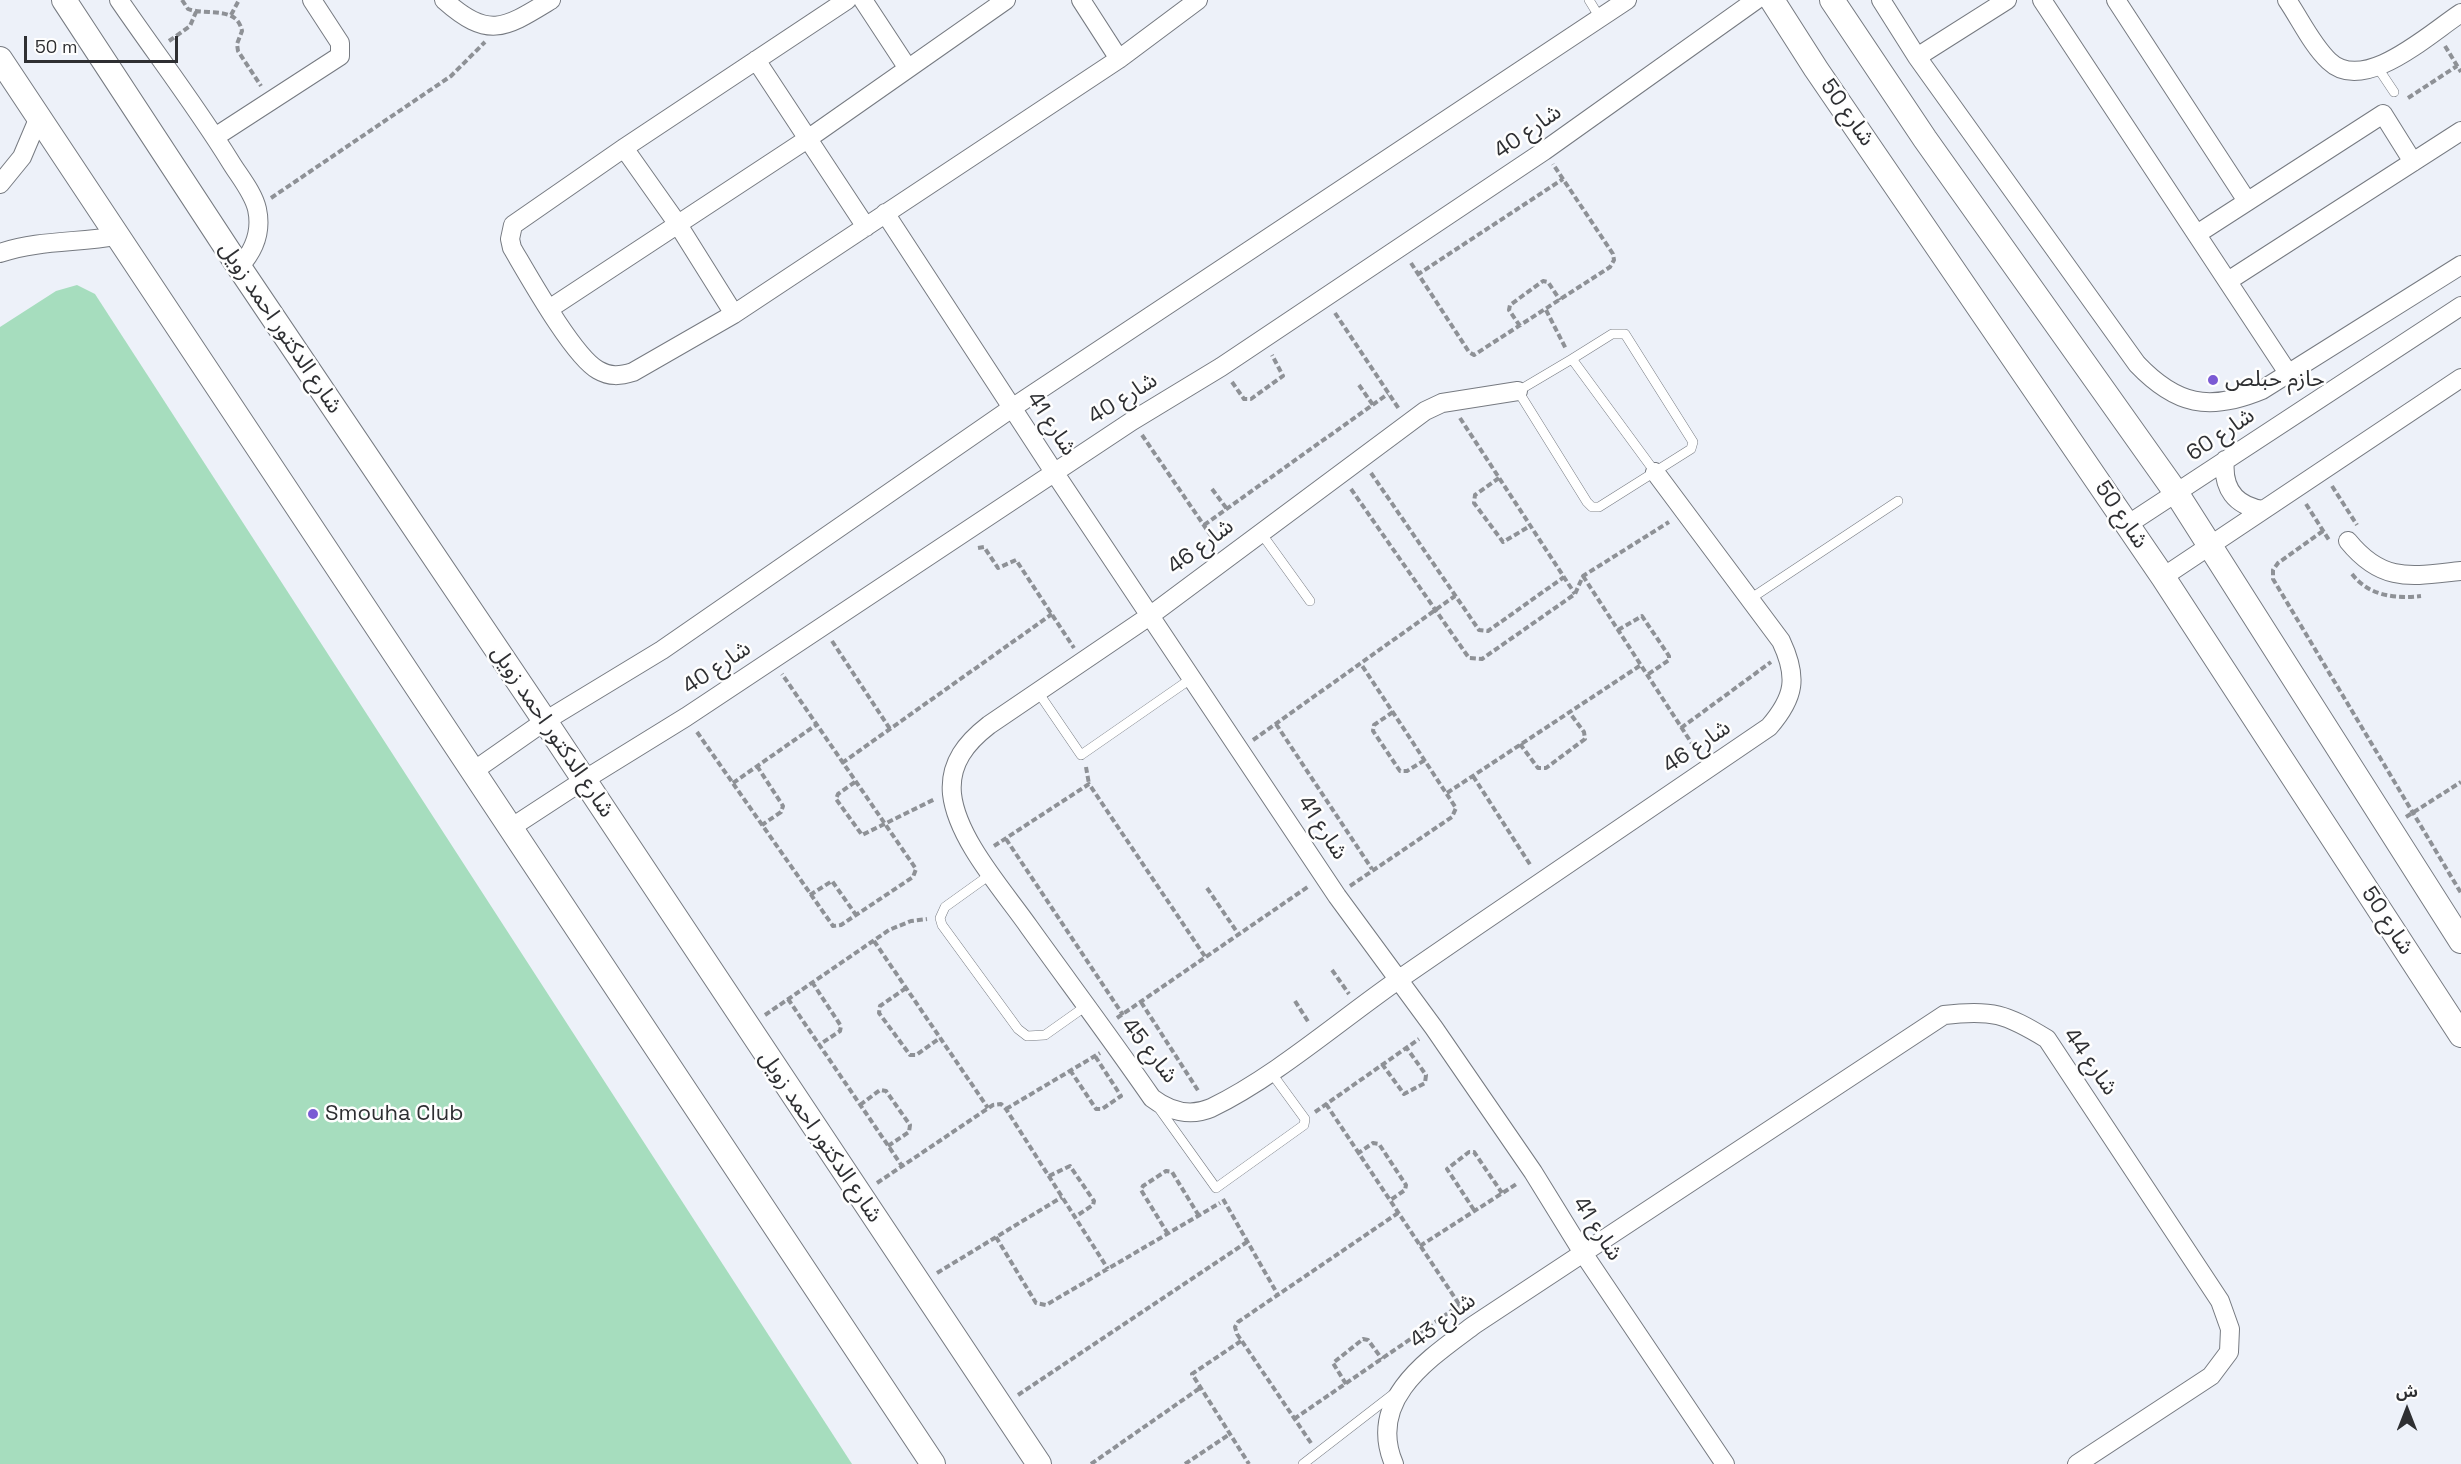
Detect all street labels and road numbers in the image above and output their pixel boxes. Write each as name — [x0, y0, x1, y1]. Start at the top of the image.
street label: شارع 50 — [1814, 74, 1880, 152]
street label: شارع 40 — [1489, 99, 1567, 165]
street label: شارع الدكتور احمد زويل — [213, 237, 347, 419]
street label: شارع 40 — [1084, 368, 1162, 430]
street label: شارع 41 — [1021, 387, 1081, 461]
street label: شارع 60 — [2182, 403, 2260, 467]
street label: شارع 50 — [2089, 476, 2153, 554]
street label: شارع 46 — [1163, 514, 1239, 580]
street label: شارع 40 — [678, 636, 756, 700]
street label: شارع الدكتور احمد زويل — [485, 641, 619, 823]
street label: شارع 46 — [1658, 715, 1736, 779]
street label: شارع 41 — [1292, 791, 1352, 865]
street label: شارع 50 — [2355, 882, 2419, 960]
street label: شارع 45 — [1115, 1013, 1183, 1089]
street label: شارع 44 — [2057, 1023, 2123, 1101]
street label: شارع الدكتور احمد زويل — [753, 1046, 887, 1228]
street label: شارع 41 — [1567, 1192, 1627, 1266]
street label: شارع 43 — [1405, 1288, 1481, 1354]

